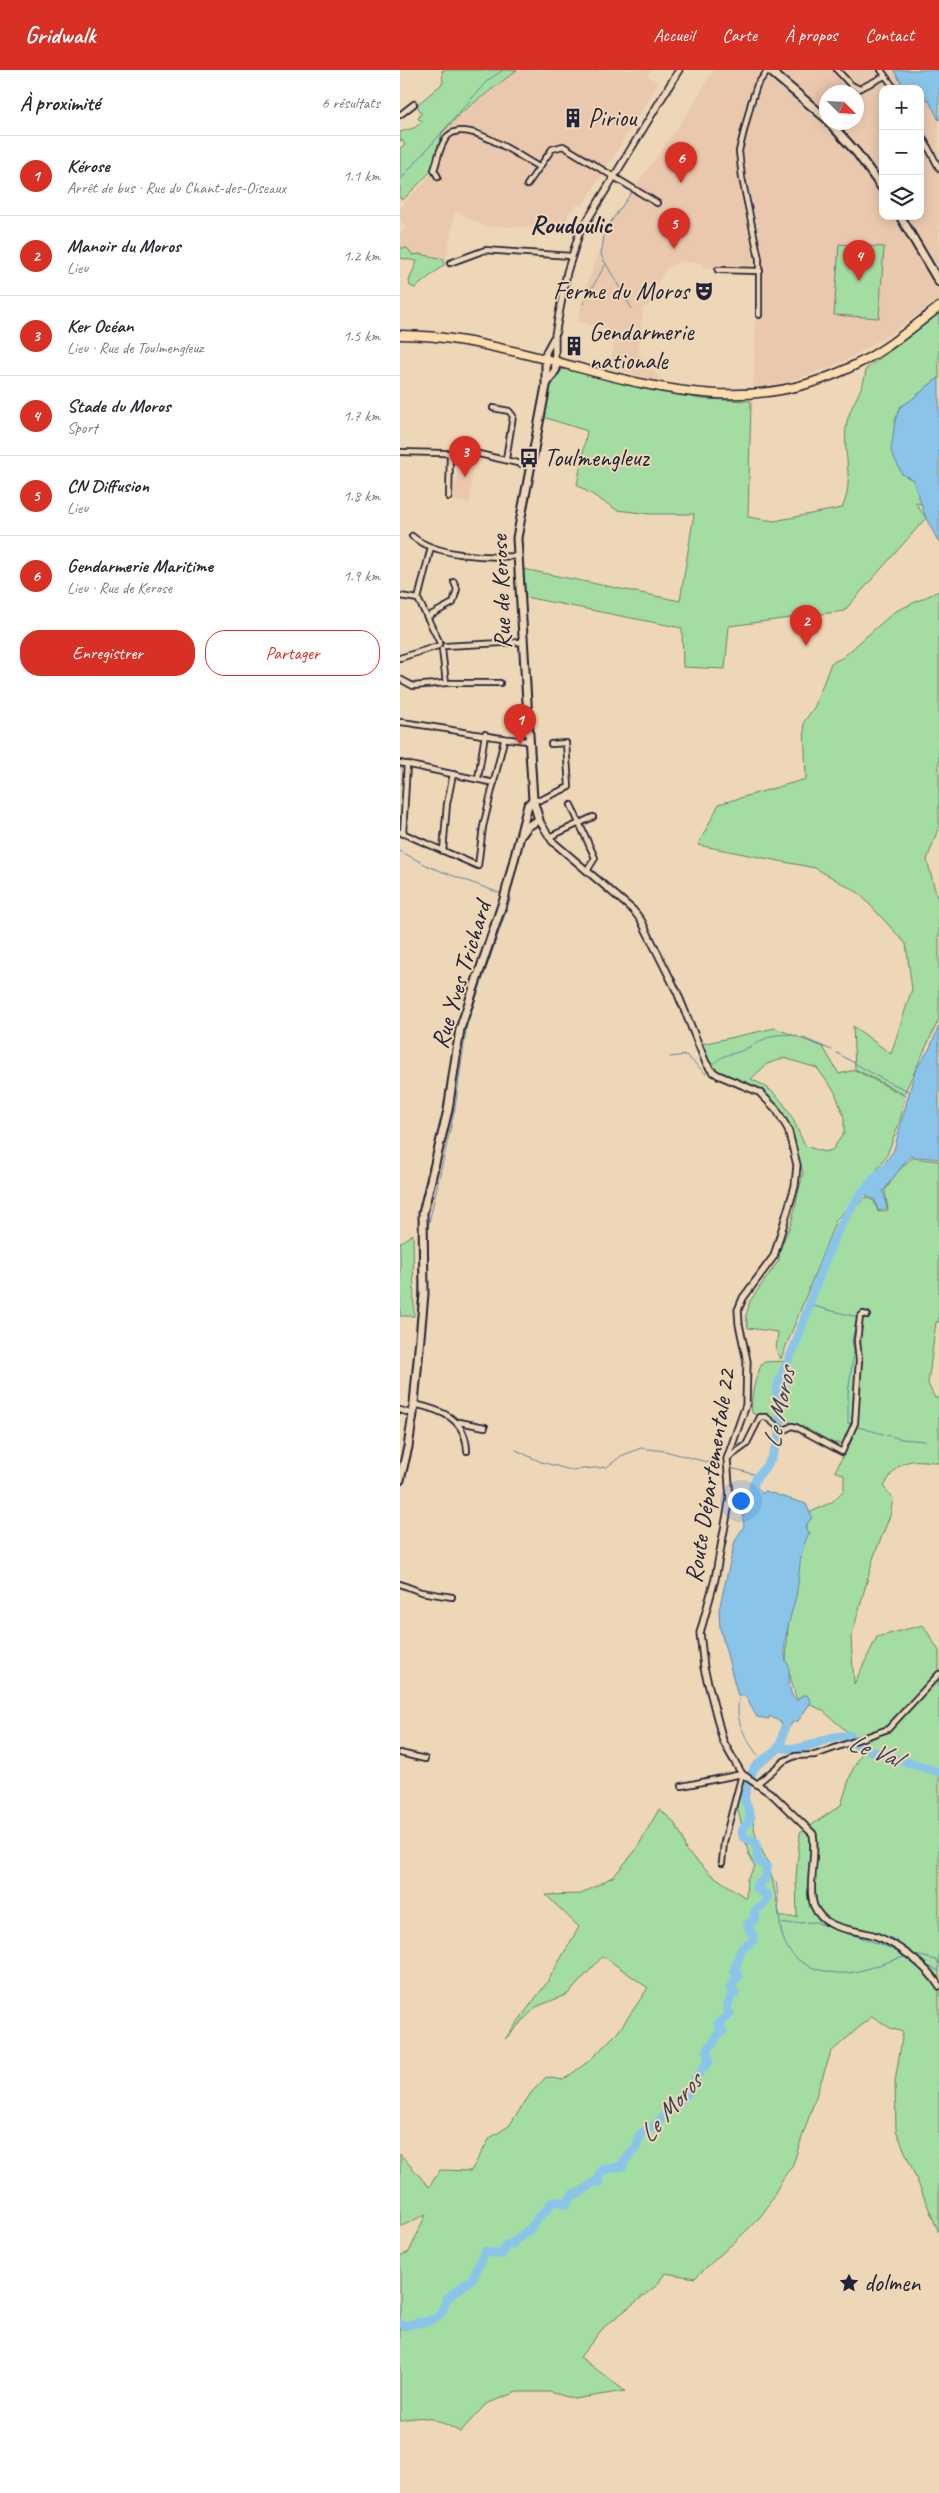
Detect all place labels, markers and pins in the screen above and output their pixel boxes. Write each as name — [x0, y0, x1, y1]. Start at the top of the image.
place label: Piriou — [588, 102, 638, 134]
building icon: Piriou — [562, 107, 584, 129]
pin: 6 — [665, 142, 697, 183]
pin: 5 — [658, 208, 690, 249]
pin: 4 — [843, 240, 875, 281]
place label: Ferme du Moros — [553, 275, 691, 307]
theatre icon: Ferme du Moros — [693, 280, 715, 302]
place label: Gendarmerie nationale — [589, 316, 695, 377]
building icon: Gendarmerie nationale — [563, 335, 585, 357]
pin: 3 — [449, 436, 481, 477]
place label: Toulmengleuz — [544, 442, 651, 474]
bus stop icon: Toulmengleuz — [518, 447, 540, 469]
pin: 2 — [790, 605, 822, 646]
pin: 1 — [504, 704, 536, 745]
place label: dolmen — [864, 2267, 921, 2299]
place icon: dolmen — [838, 2272, 860, 2294]

